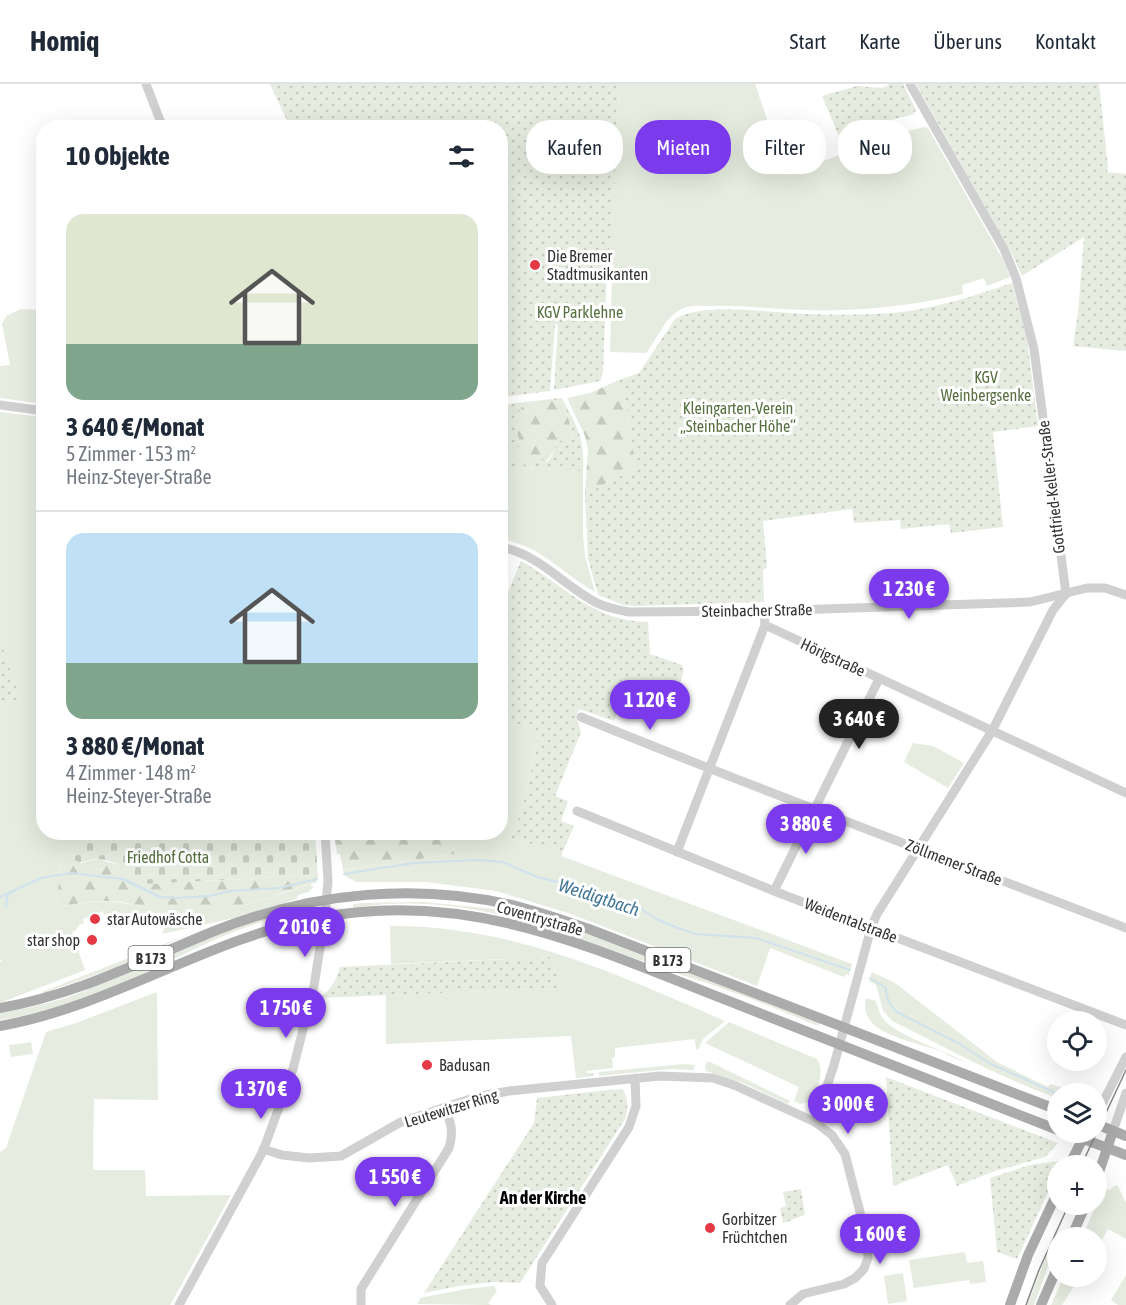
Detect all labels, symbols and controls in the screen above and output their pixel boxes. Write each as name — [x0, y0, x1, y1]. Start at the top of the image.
text: Homiq — [30, 25, 99, 57]
text: Start — [790, 29, 826, 53]
text: Karte — [859, 29, 900, 53]
text: Über uns — [933, 29, 1002, 53]
text: Kontakt — [1035, 29, 1096, 53]
chip: Kaufen — [526, 120, 623, 174]
chip: Mieten — [635, 120, 731, 174]
chip: Filter — [743, 120, 826, 174]
chip: Neu — [838, 120, 912, 174]
icon: filters — [445, 140, 478, 173]
text: 10 Objekte — [66, 141, 170, 171]
place label: Die Bremer Stadtmusikanten — [547, 247, 648, 283]
icon: home — [218, 253, 326, 361]
marker: Die Bremer Stadtmusikanten — [528, 258, 542, 272]
park label: KGV Parklehne — [537, 303, 623, 321]
park label: KGV Weinbergsenke — [941, 368, 1031, 405]
park label: Kleingarten-Verein „Steinbacher Höhe“ — [680, 399, 796, 435]
text: 3 640 €/Monat — [66, 412, 204, 442]
street label: Gottfried-Keller-Straße — [1034, 419, 1068, 555]
text: 5 Zimmer · 153 m² — [66, 442, 196, 465]
text: Heinz-Steyer-Straße — [66, 465, 212, 488]
pin: 1 230 € — [854, 569, 964, 620]
icon: home — [218, 572, 326, 680]
text: 1 230 € — [883, 577, 935, 600]
street label: Steinbacher Straße — [701, 600, 813, 620]
street label: Hörigstraße — [798, 634, 868, 681]
pin: 1 120 € — [595, 680, 705, 731]
text: 1 120 € — [624, 688, 676, 711]
pin: 3 640 € — [804, 699, 914, 750]
text: 3 640 € — [833, 707, 885, 730]
text: 3 880 €/Monat — [66, 731, 204, 761]
text: 4 Zimmer · 148 m² — [66, 761, 196, 784]
text: Heinz-Steyer-Straße — [66, 784, 212, 807]
pin: 3 880 € — [751, 804, 861, 855]
text: 3 880 € — [780, 812, 832, 835]
street label: Zöllmener Straße — [903, 835, 1005, 889]
park label: Friedhof Cotta — [127, 848, 209, 866]
water label: Weidigtbach — [556, 874, 642, 920]
street label: Weidentalstraße — [802, 894, 900, 946]
street label: Coventrystraße — [495, 897, 585, 940]
pin: 2 010 € — [250, 907, 360, 958]
place label: star Autowäsche — [107, 910, 202, 928]
marker: star Autowäsche — [88, 912, 102, 926]
text: 2 010 € — [279, 915, 331, 938]
place label: star shop — [27, 931, 80, 950]
marker: star shop — [85, 933, 99, 947]
road number: B 173 — [128, 946, 174, 970]
road number: B 173 — [646, 948, 690, 972]
pin: 1 750 € — [231, 988, 341, 1039]
text: 1 750 € — [260, 996, 312, 1019]
map controls — [1047, 1011, 1107, 1287]
button: locate — [1047, 1011, 1107, 1071]
place label: Badusan — [439, 1056, 490, 1074]
marker: Badusan — [420, 1058, 434, 1072]
pin: 1 370 € — [206, 1069, 316, 1120]
text: 1 370 € — [235, 1077, 287, 1100]
button: layers — [1047, 1083, 1107, 1143]
pin: 3 000 € — [793, 1084, 903, 1135]
street label: Leutewitzer Ring — [402, 1085, 500, 1132]
text: 3 000 € — [822, 1092, 874, 1115]
button: + — [1047, 1155, 1107, 1215]
pin: 1 550 € — [340, 1157, 450, 1208]
text: 1 550 € — [369, 1165, 421, 1188]
district label: An der Kirche — [499, 1187, 586, 1208]
place label: Gorbitzer Früchtchen — [722, 1210, 787, 1246]
pin: 1 600 € — [825, 1214, 935, 1265]
marker: Gorbitzer Früchtchen — [703, 1221, 717, 1235]
text: 1 600 € — [854, 1222, 906, 1245]
button: − — [1047, 1227, 1107, 1287]

